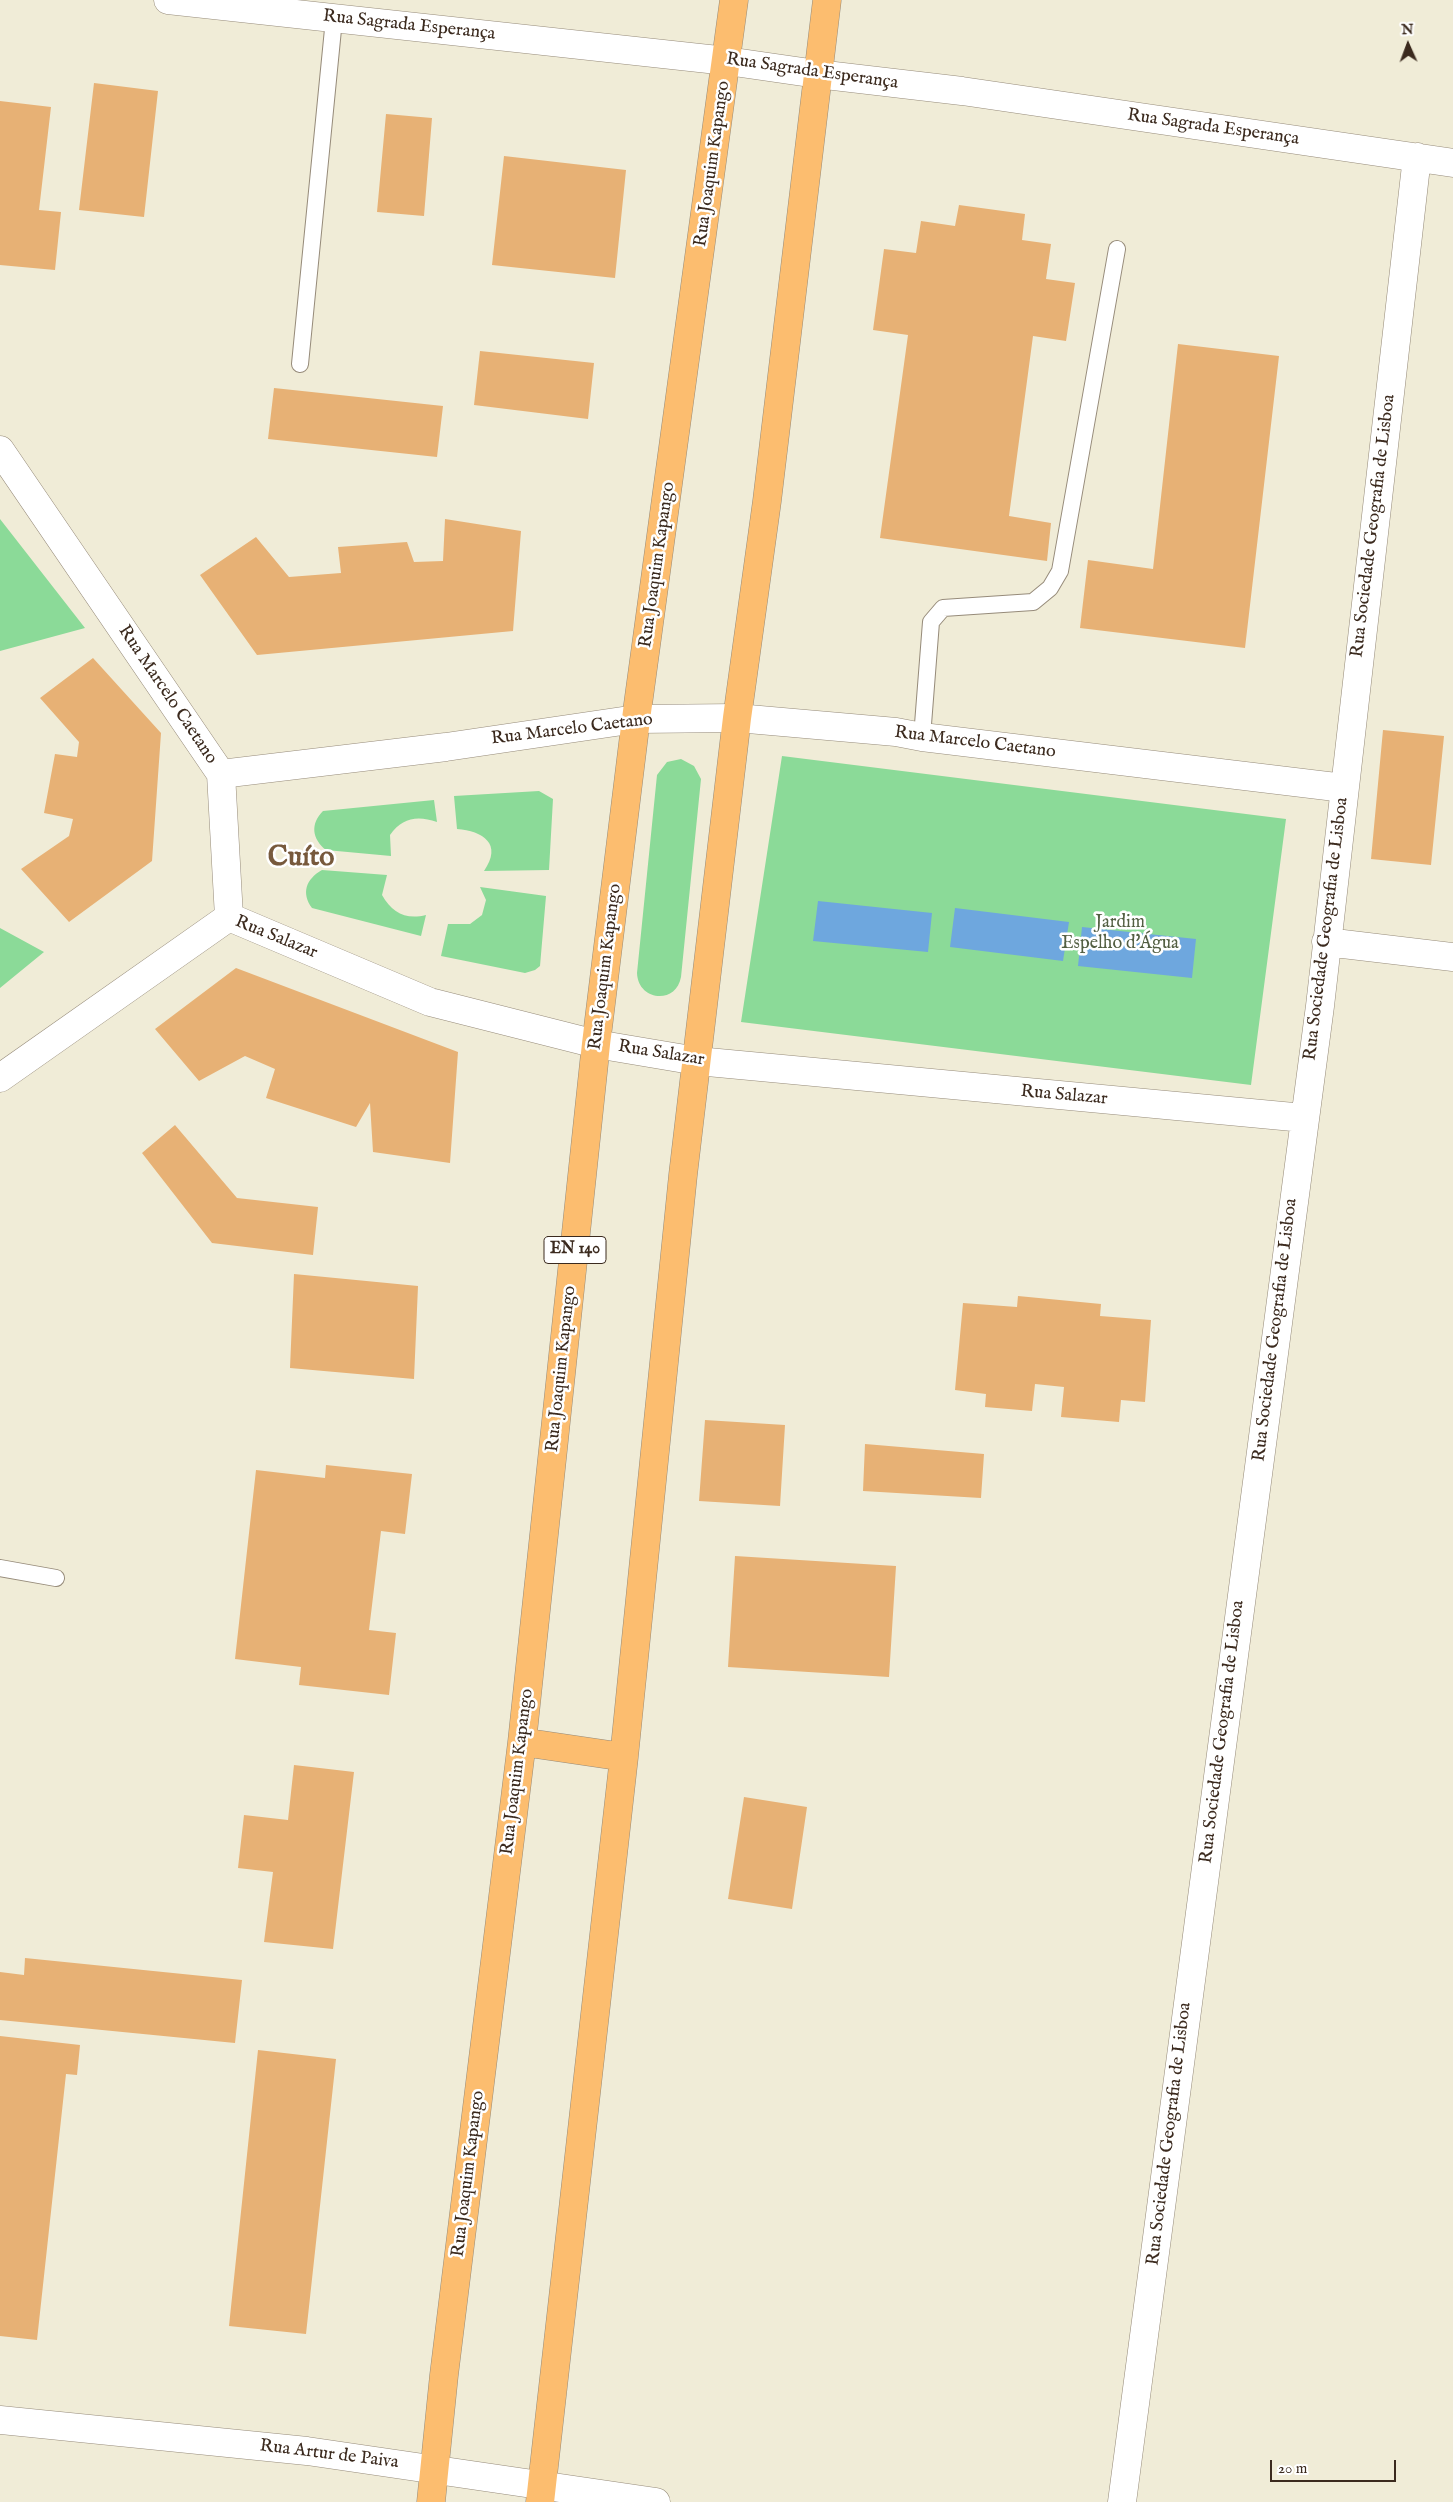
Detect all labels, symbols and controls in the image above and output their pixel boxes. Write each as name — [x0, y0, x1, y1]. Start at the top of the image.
street label: Rua Sagrada Esperança — [322, 6, 496, 46]
north arrow — [1383, 20, 1433, 70]
text: N — [1401, 21, 1414, 39]
street label: Rua Sagrada Esperança — [725, 49, 899, 95]
street label: Rua Joaquim Kapango — [691, 80, 735, 248]
street label: Rua Sagrada Esperança — [1126, 105, 1300, 151]
street label: Rua Sociedade Geografia de Lisboa — [1347, 393, 1401, 659]
street label: Rua Joaquim Kapango — [636, 481, 680, 649]
street label: Rua Marcelo Caetano — [113, 622, 221, 768]
street label: Rua Marcelo Caetano — [490, 709, 654, 751]
street label: Rua Marcelo Caetano — [893, 722, 1057, 764]
street label: Rua Sociedade Geografia de Lisboa — [1300, 796, 1354, 1062]
district label: Cuíto — [268, 842, 334, 876]
street label: Rua Joaquim Kapango — [585, 883, 627, 1051]
street label: Rua Salazar — [232, 912, 320, 964]
park label: Jardim Espelho d'Água — [1061, 912, 1179, 954]
street label: Rua Salazar — [616, 1037, 706, 1071]
street label: Rua Salazar — [1020, 1081, 1108, 1111]
street label: Rua Sociedade Geografia de Lisboa — [1249, 1197, 1303, 1463]
road number: EN 140 — [544, 1236, 606, 1264]
street label: Rua Joaquim Kapango — [543, 1285, 581, 1453]
street label: Rua Sociedade Geografia de Lisboa — [1196, 1599, 1250, 1865]
street label: Rua Joaquim Kapango — [497, 1688, 539, 1856]
street label: Rua Sociedade Geografia de Lisboa — [1143, 2001, 1197, 2267]
street label: Rua Joaquim Kapango — [448, 2090, 490, 2258]
street label: Rua Artur de Paiva — [258, 2436, 400, 2474]
scale bar — [1273, 2450, 1399, 2482]
text: 20 m — [1278, 2459, 1307, 2478]

